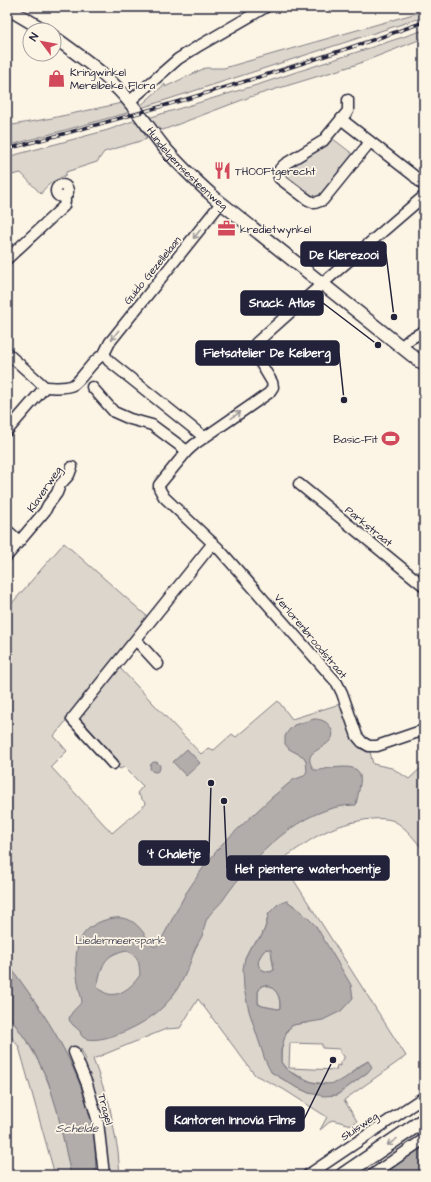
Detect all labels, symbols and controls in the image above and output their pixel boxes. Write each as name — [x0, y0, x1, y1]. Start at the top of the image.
north arrow — [22, 22, 62, 62]
text: N — [26, 30, 42, 44]
place label: Kringwinkel Merelbeke Flora — [70, 65, 156, 93]
shop icon: Kringwinkel Merelbeke Flora — [47, 68, 67, 88]
street label: Hundelgemsesteenweg — [143, 124, 231, 214]
restaurant icon: THOOFtgerecht — [212, 161, 232, 181]
place label: THOOFtgerecht — [235, 164, 316, 180]
office icon: kredietwynkel — [217, 219, 237, 239]
place label: kredietwynkel — [240, 222, 312, 238]
one-way arrow — [192, 229, 201, 239]
street label: Guido Gezellelaan — [120, 233, 185, 308]
callout: De Klerezooi — [301, 242, 386, 266]
text: De Klerezooi — [309, 247, 379, 264]
callout: Snack Atlas — [241, 291, 323, 315]
text: Snack Atlas — [248, 295, 315, 312]
one-way arrow — [111, 330, 120, 341]
callout: Fietsatelier De Keiberg — [196, 341, 339, 365]
text: Fietsatelier De Keiberg — [203, 345, 331, 364]
one-way arrow — [231, 411, 242, 419]
sports icon: Basic-Fit — [381, 429, 401, 449]
place label: Basic-Fit — [333, 432, 379, 447]
street label: Klaverweg — [24, 463, 66, 516]
street label: Parkstraat — [342, 503, 396, 551]
street label: Verlorenbroodstraat — [271, 591, 351, 682]
callout: 't Chaletje — [139, 841, 209, 865]
text: 't Chaletje — [146, 846, 202, 864]
callout: Het pientere waterhoentje — [227, 856, 389, 880]
text: Het pientere waterhoentje — [235, 861, 382, 879]
park label: Liedermeerspark — [75, 933, 165, 948]
street label: Tragel — [93, 1092, 117, 1127]
callout: Kantoren Innovia Films — [166, 1107, 304, 1131]
street label: Sluisweg — [338, 1108, 382, 1145]
text: Kantoren Innovia Films — [174, 1112, 296, 1129]
water label: Schelde — [56, 1120, 99, 1137]
one-way arrow — [386, 1138, 397, 1146]

